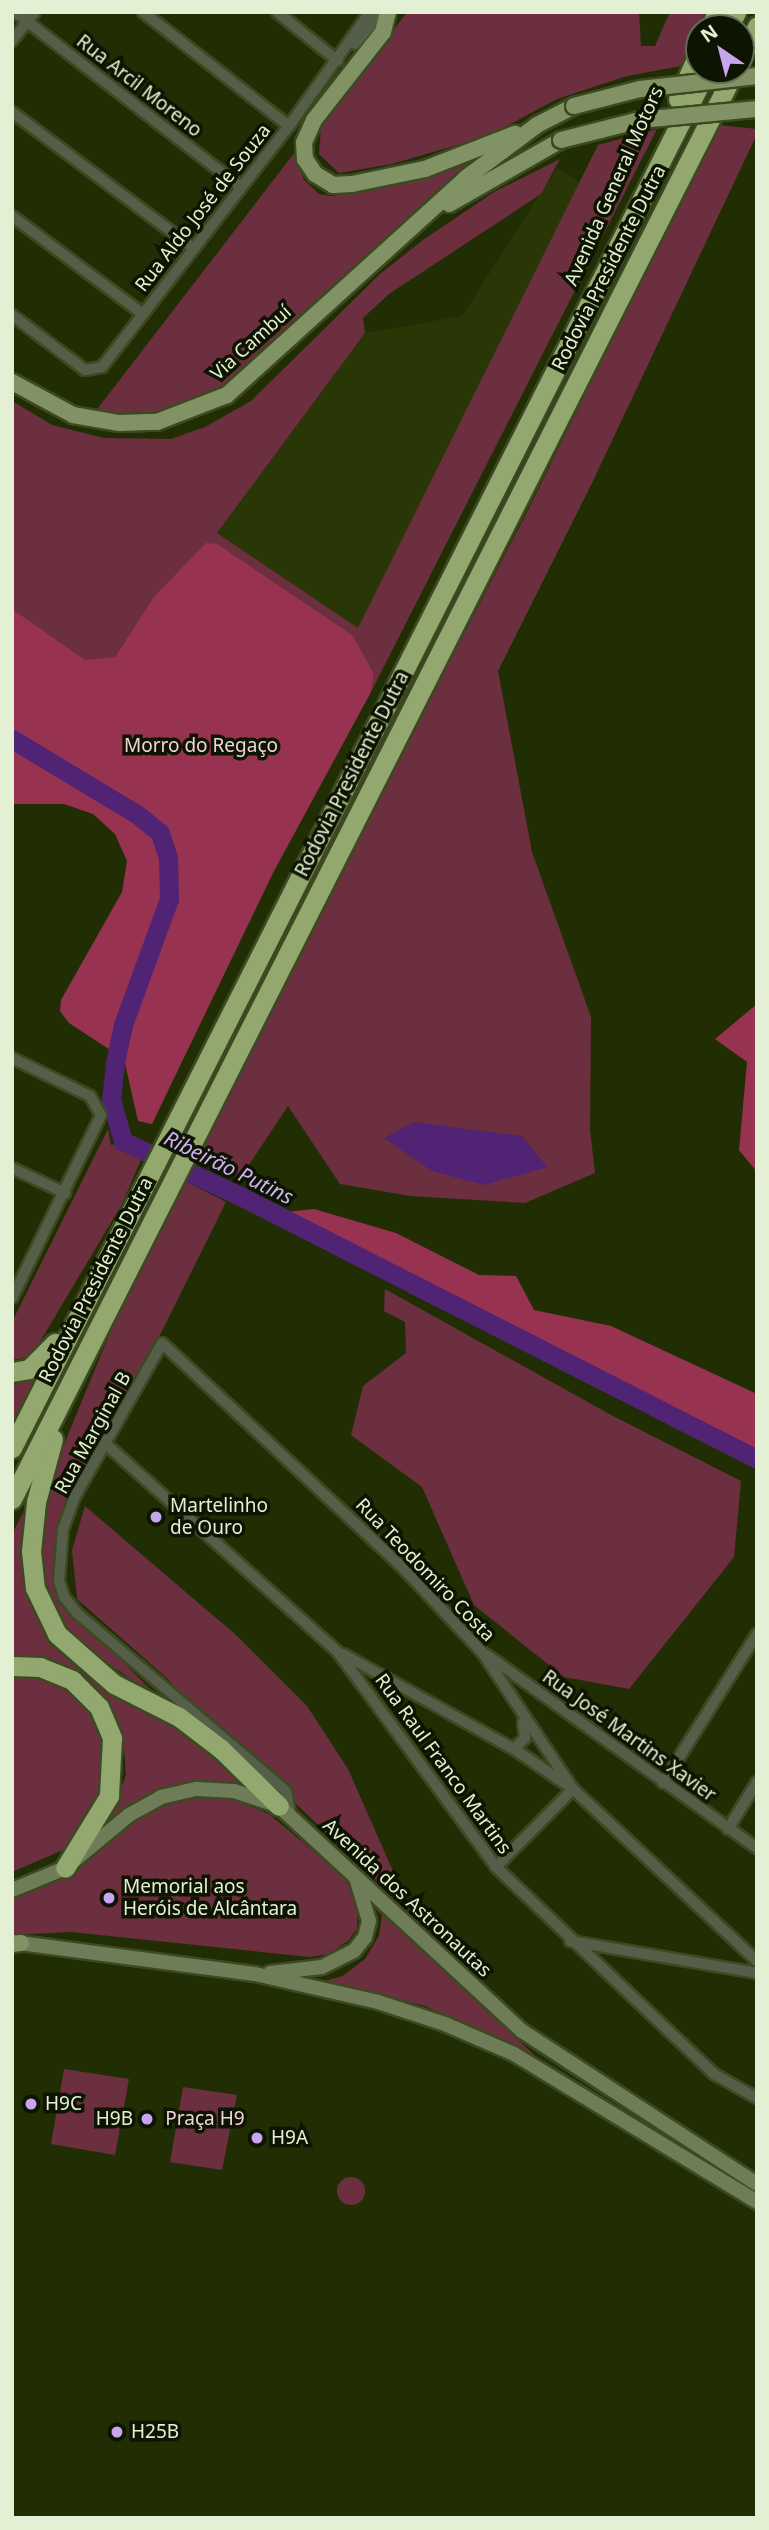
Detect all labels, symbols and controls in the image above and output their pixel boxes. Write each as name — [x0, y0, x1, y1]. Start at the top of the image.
north arrow — [685, 14, 755, 84]
text: N — [695, 18, 723, 49]
street label: Rua Arcil Moreno — [72, 30, 206, 142]
street label: Avenida General Motors — [560, 83, 668, 289]
street label: Rua Aldo José de Souza — [130, 120, 276, 296]
street label: Rodovia Presidente Dutra — [547, 162, 671, 374]
street label: Via Cambuí — [206, 301, 296, 385]
street label: Rodovia Presidente Dutra — [290, 668, 414, 880]
park label: Morro do Regaço — [124, 735, 278, 757]
water label: Ribeirão Putins — [160, 1125, 298, 1209]
street label: Rodovia Presidente Dutra — [34, 1174, 158, 1386]
street label: Rua Marginal B — [50, 1368, 136, 1498]
street label: Rua Teodomiro Costa — [351, 1494, 499, 1646]
place label: Martelinho de Ouro — [170, 1495, 268, 1539]
marker: Martelinho de Ouro — [148, 1509, 164, 1525]
street label: Rua José Martins Xavier — [538, 1665, 720, 1807]
street label: Rua Raul Franco Martins — [370, 1670, 516, 1858]
street label: Avenida dos Astronautas — [318, 1814, 496, 1982]
place label: Memorial aos Heróis de Alcântara — [123, 1876, 297, 1920]
marker: Memorial aos Heróis de Alcântara — [101, 1890, 117, 1906]
place label: H9C — [45, 2093, 82, 2115]
marker: H9C — [23, 2096, 39, 2112]
place label: H9B — [96, 2108, 133, 2130]
park label: Praça H9 — [165, 2108, 245, 2130]
marker: H9B — [139, 2111, 155, 2127]
place label: H9A — [271, 2127, 308, 2149]
marker: H9A — [249, 2130, 265, 2146]
place label: H25B — [131, 2421, 179, 2443]
marker: H25B — [109, 2424, 125, 2440]

